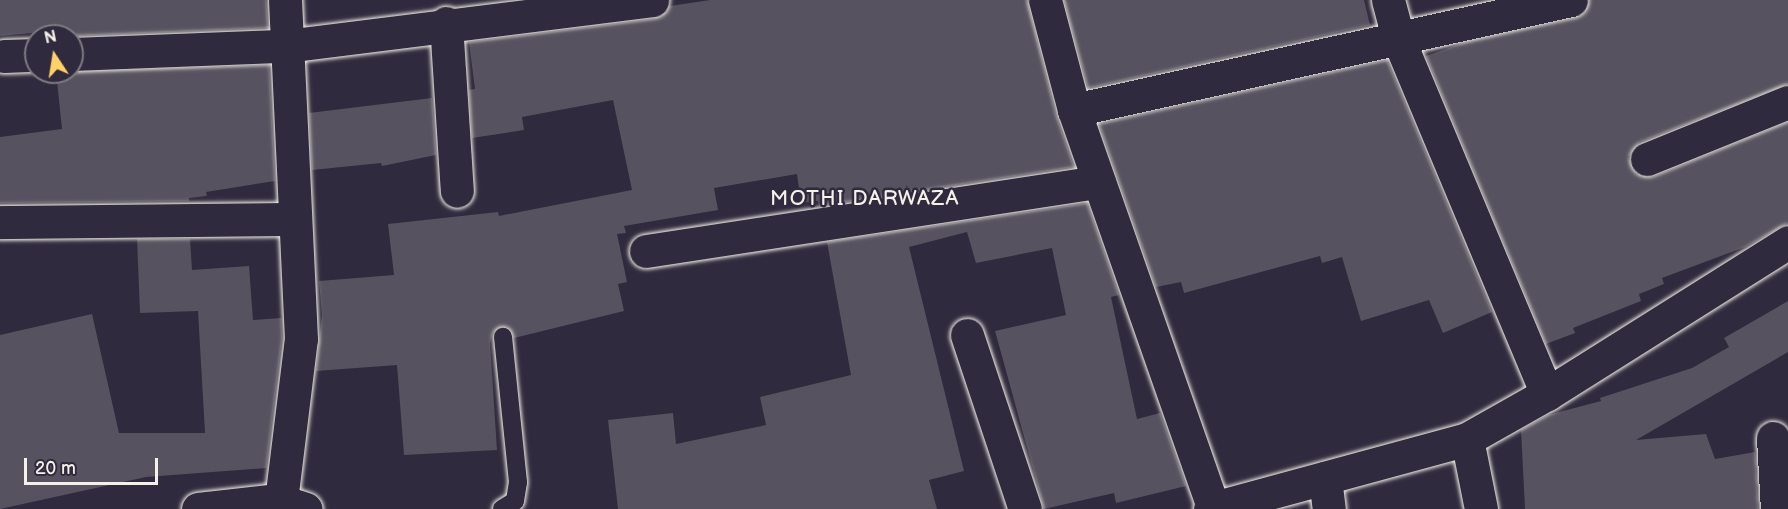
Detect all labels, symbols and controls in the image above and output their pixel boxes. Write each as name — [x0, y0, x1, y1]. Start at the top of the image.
north arrow — [24, 24, 84, 84]
text: N — [43, 27, 58, 48]
district label: MOTHI DARWAZA — [770, 186, 960, 212]
scale bar — [27, 446, 160, 484]
text: 20 m — [35, 458, 76, 479]

